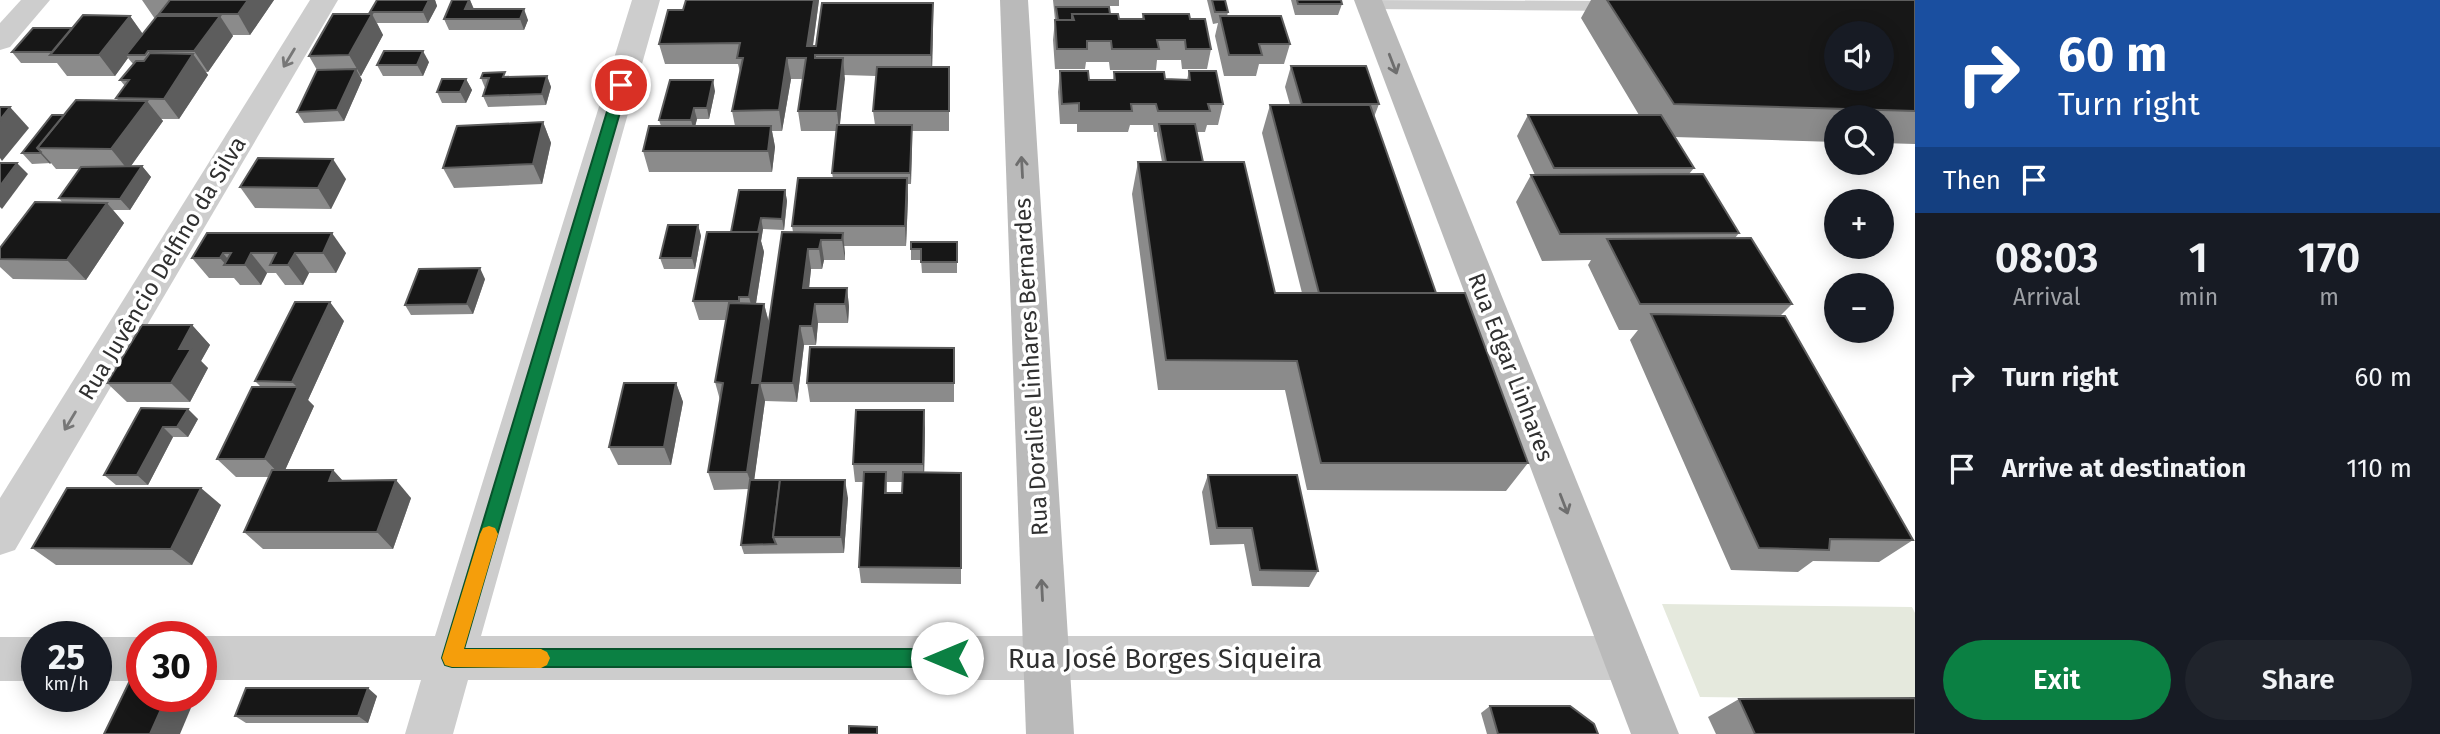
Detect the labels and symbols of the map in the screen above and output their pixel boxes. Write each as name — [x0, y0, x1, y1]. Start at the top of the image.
one-way arrow — [281, 48, 295, 68]
one-way arrow — [1388, 52, 1400, 74]
pin — [591, 55, 651, 115]
street label: Rua Juvêncio Delfino da Silva — [72, 131, 252, 405]
one-way arrow — [1015, 155, 1028, 178]
street label: Rua Doralice Linhares Bernardes — [1008, 197, 1054, 537]
street label: Rua Edgar Linhares — [1462, 269, 1560, 465]
one-way arrow — [62, 410, 76, 430]
one-way arrow — [1559, 492, 1572, 514]
one-way arrow — [1035, 579, 1048, 601]
speed limit sign: 30 — [126, 621, 217, 712]
position arrow — [910, 621, 984, 695]
street label: Rua José Borges Siqueira — [1008, 642, 1322, 675]

